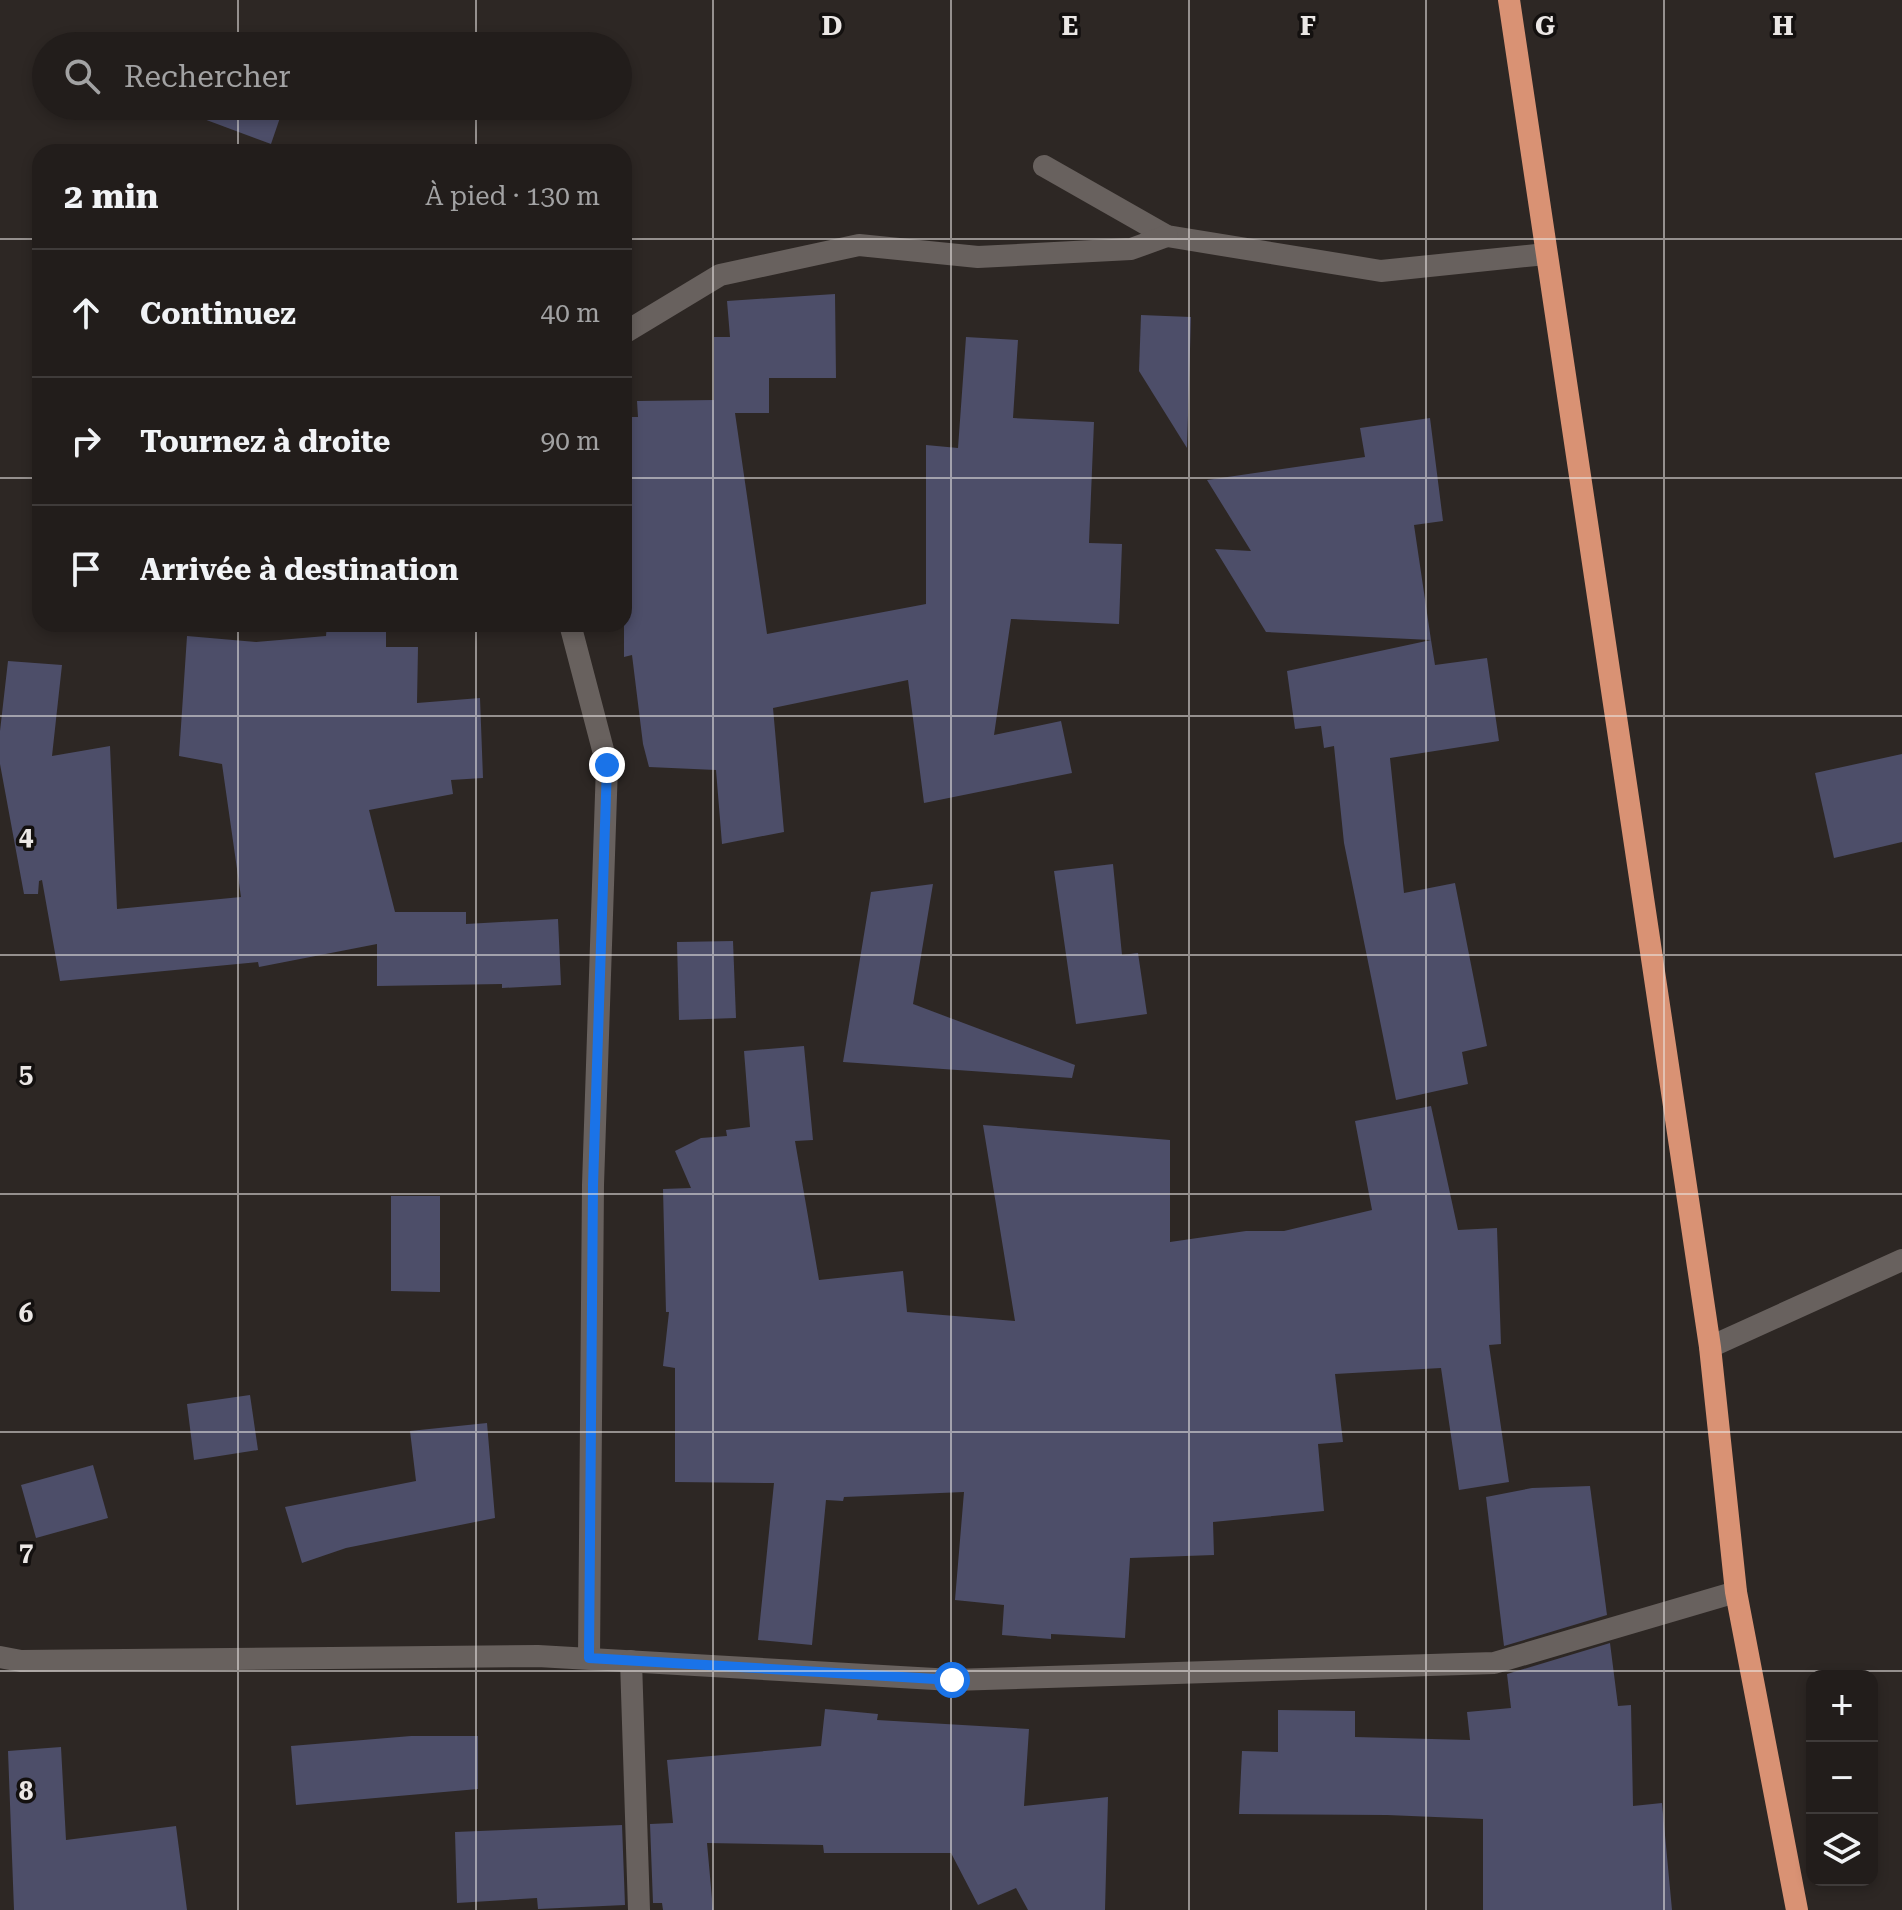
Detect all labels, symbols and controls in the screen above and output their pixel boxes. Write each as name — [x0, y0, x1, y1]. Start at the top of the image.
text: D — [822, 11, 842, 41]
text: E — [1062, 11, 1078, 41]
text: F — [1300, 11, 1316, 41]
text: G — [1535, 11, 1555, 41]
text: H — [1772, 11, 1794, 41]
search box — [32, 32, 632, 120]
icon: search — [60, 54, 104, 98]
text: Rechercher — [124, 59, 291, 94]
text: 2 min — [64, 176, 159, 216]
text: À pied · 130 m — [425, 181, 600, 211]
icon: ahead — [64, 291, 108, 335]
text: Continuez — [140, 296, 296, 331]
text: 40 m — [541, 298, 600, 328]
icon: right — [64, 419, 108, 463]
text: Tournez à droite — [140, 424, 390, 459]
text: 90 m — [541, 426, 600, 456]
icon: arrive — [64, 547, 108, 591]
text: Arrivée à destination — [140, 552, 459, 587]
route end — [589, 747, 625, 783]
text: 4 — [19, 821, 34, 851]
text: 5 — [19, 1059, 33, 1089]
text: 6 — [19, 1298, 33, 1328]
text: 7 — [19, 1537, 33, 1567]
route start — [934, 1662, 970, 1698]
map controls — [1806, 1670, 1878, 1886]
button: + — [1806, 1670, 1878, 1742]
button: − — [1806, 1742, 1878, 1814]
text: 8 — [19, 1776, 34, 1806]
button: layers — [1806, 1814, 1878, 1886]

